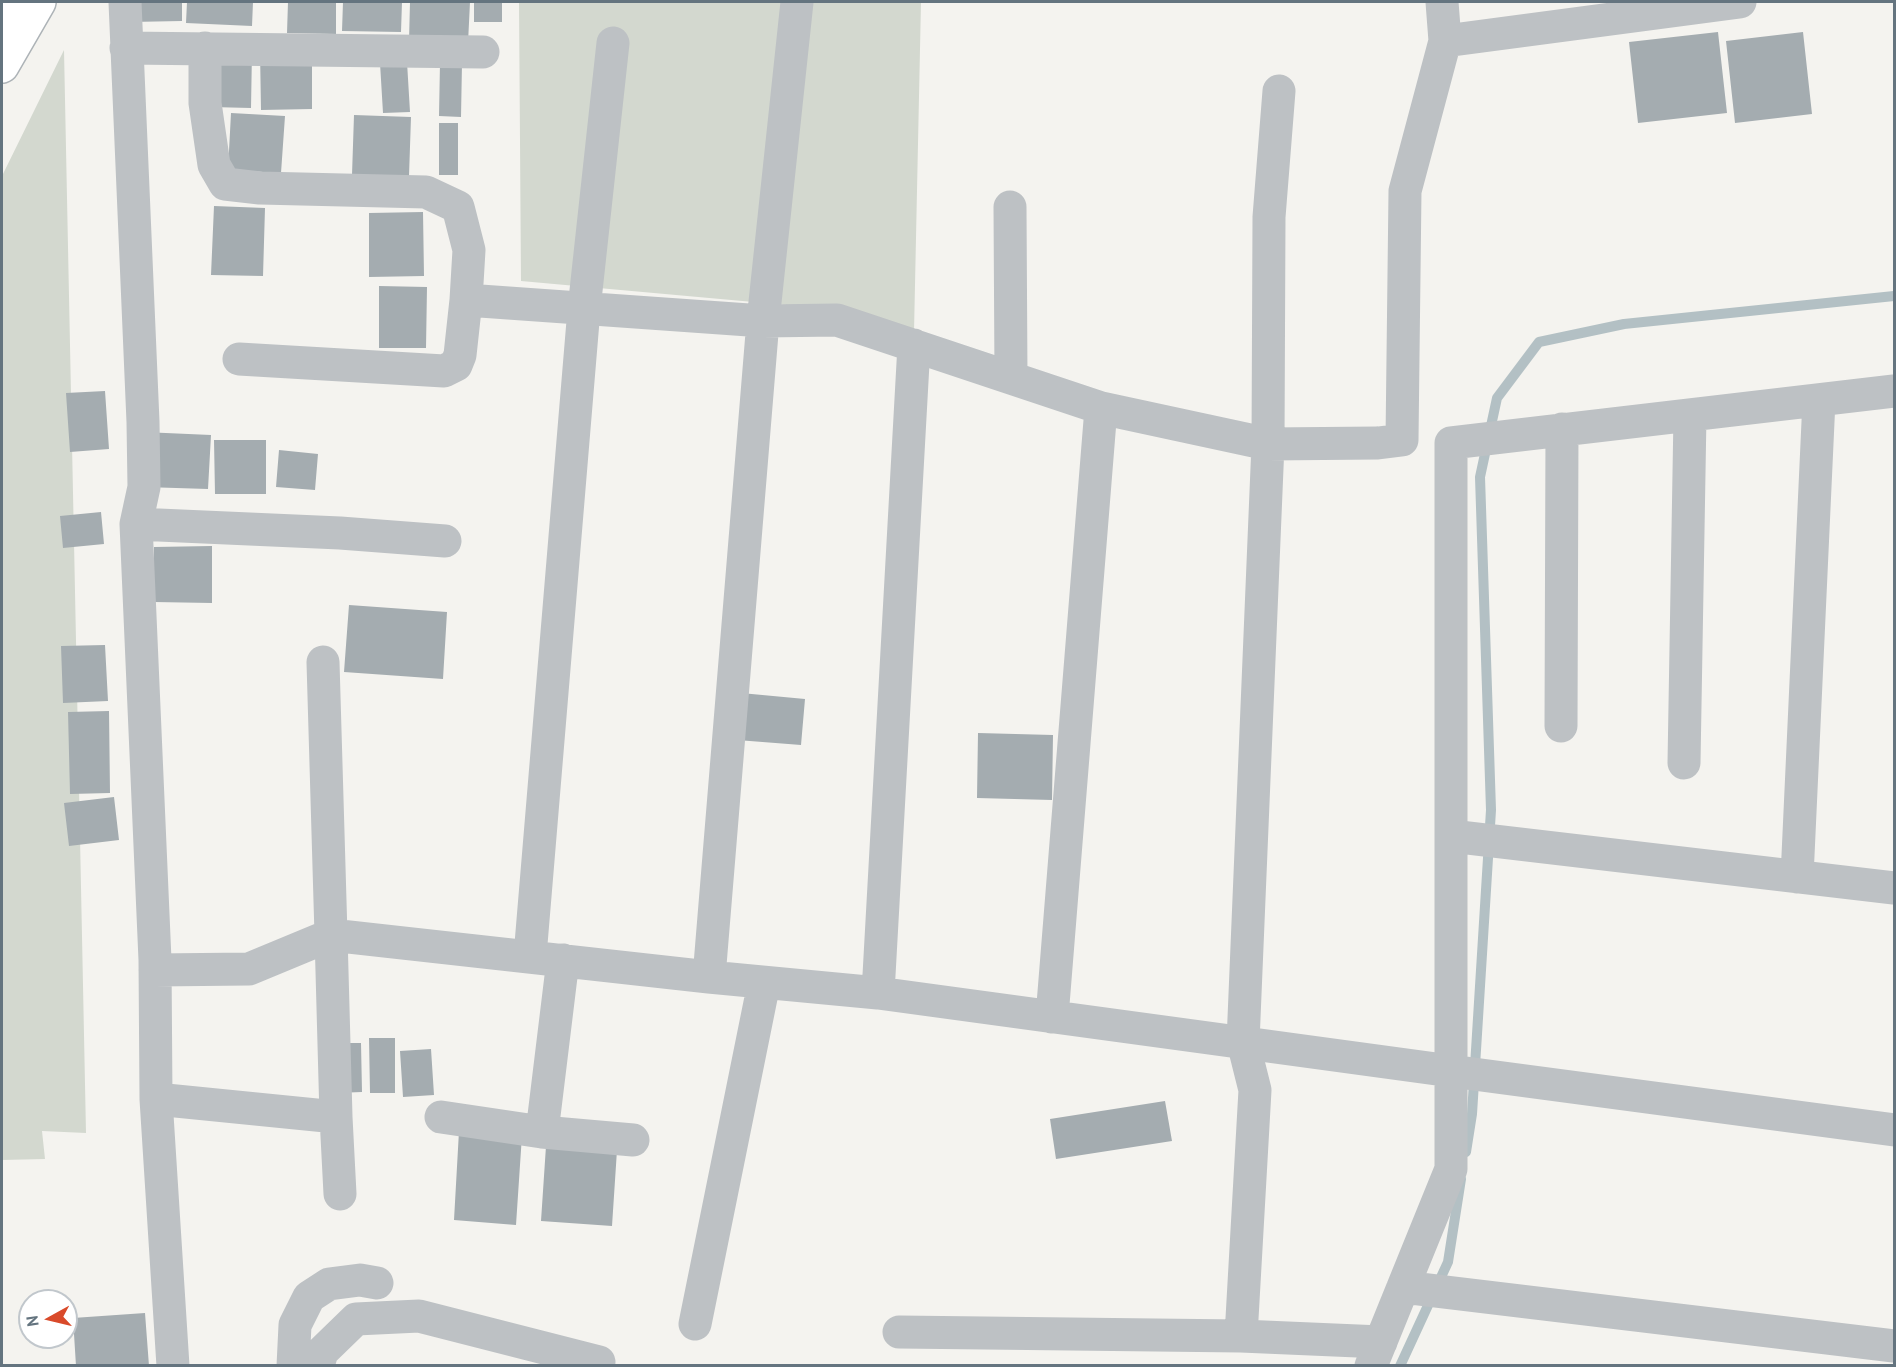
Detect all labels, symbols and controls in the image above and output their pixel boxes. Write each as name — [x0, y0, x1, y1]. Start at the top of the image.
north arrow — [18, 1289, 78, 1349]
text: N — [22, 1315, 43, 1328]

